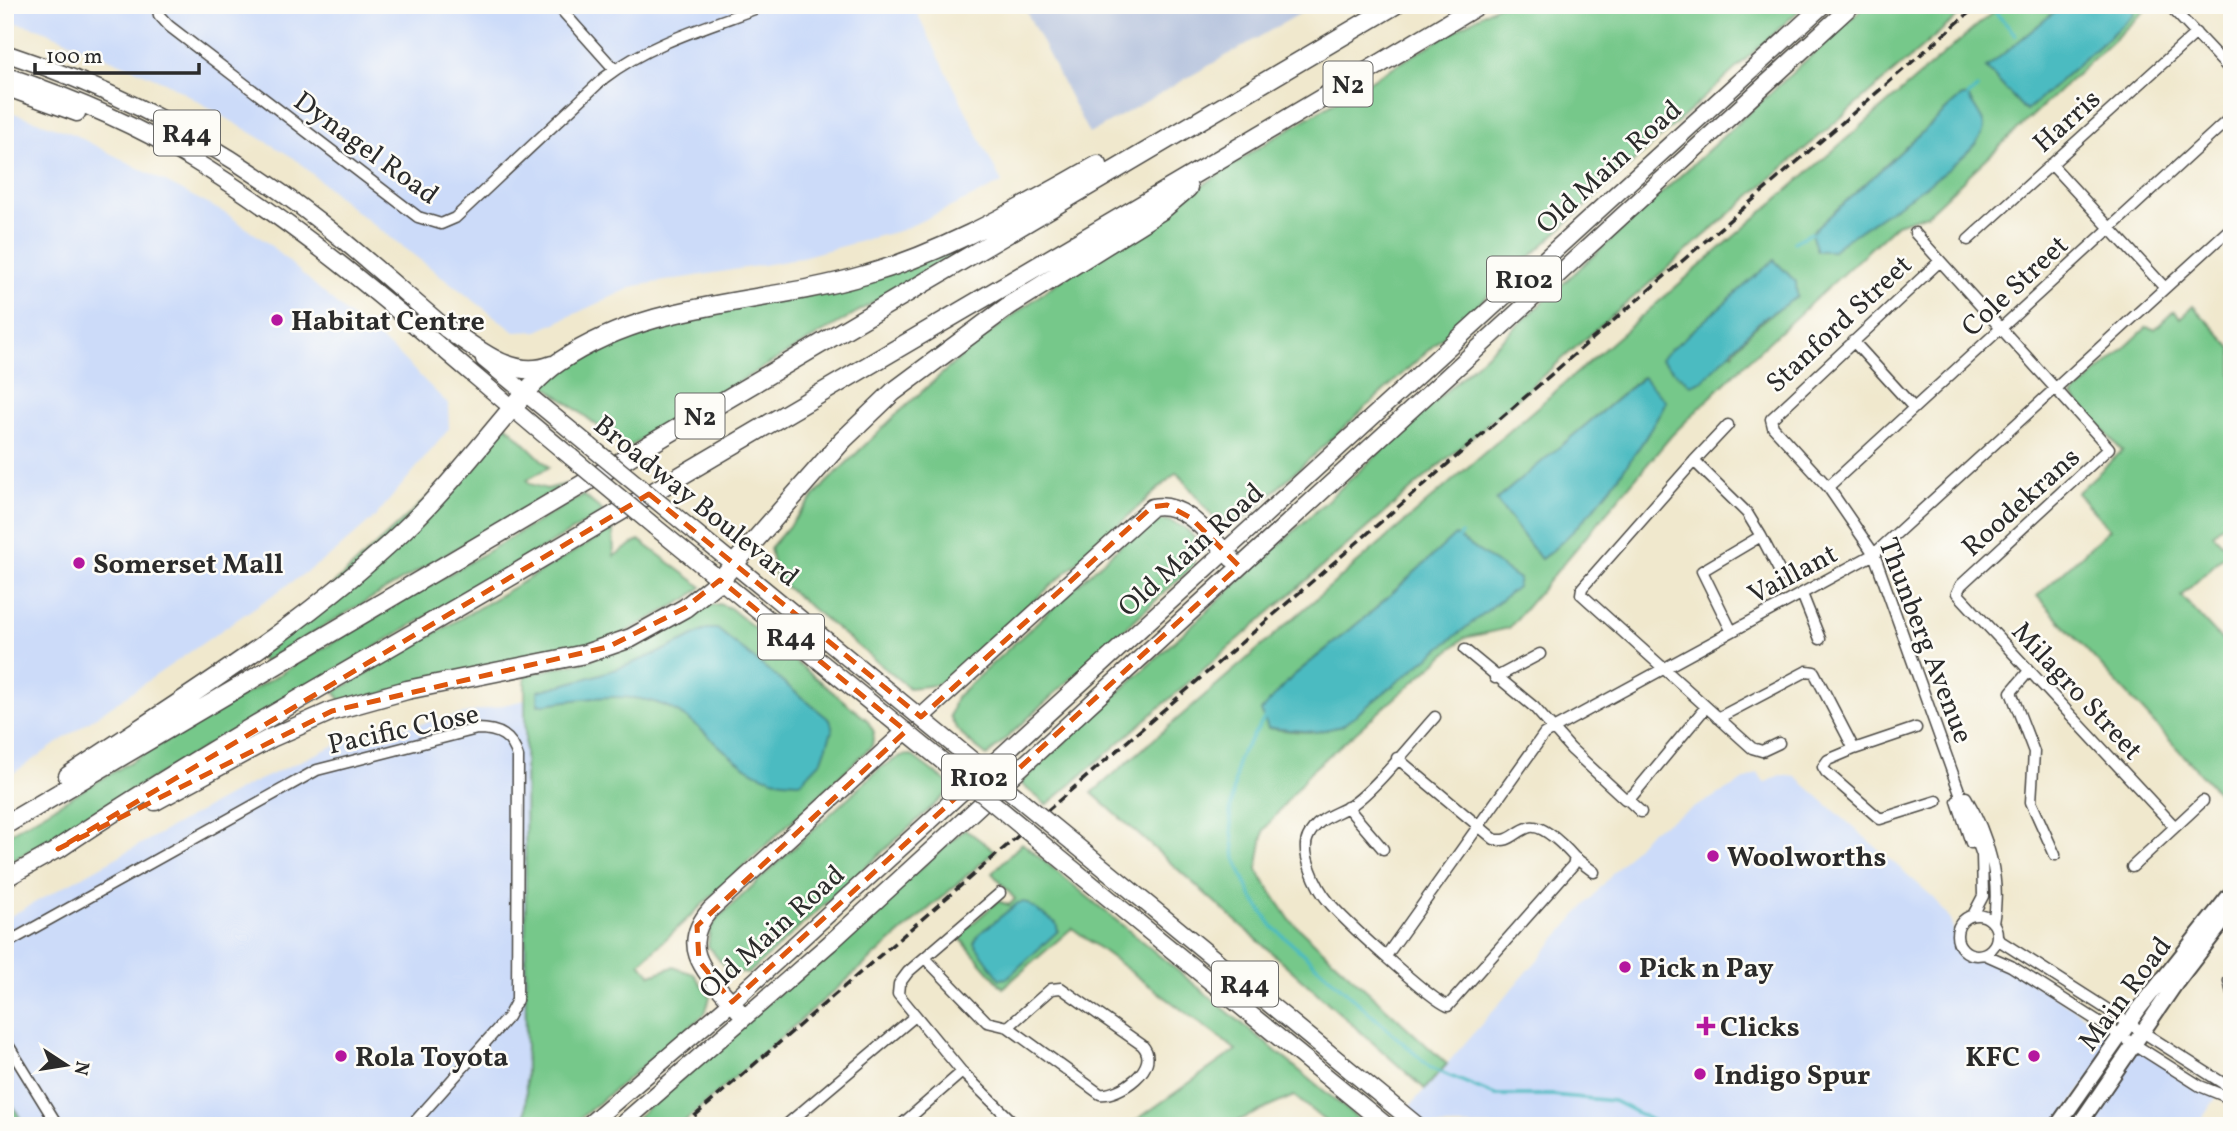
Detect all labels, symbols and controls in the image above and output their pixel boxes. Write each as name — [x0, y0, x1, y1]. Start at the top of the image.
scale bar — [35, 32, 200, 76]
text: 100 m — [46, 43, 103, 72]
road number: N2 — [1324, 61, 1372, 106]
street label: Harris — [2025, 81, 2110, 163]
street label: Dynagel Road — [285, 83, 446, 215]
street label: Old Main Road — [1528, 92, 1691, 244]
road number: R44 — [154, 110, 220, 156]
street label: Cole Street — [1954, 227, 2078, 347]
street label: Stanford Street — [1758, 247, 1921, 403]
road number: R102 — [1487, 256, 1561, 302]
place label: Habitat Centre — [291, 303, 485, 342]
marker: Habitat Centre — [269, 312, 285, 328]
road number: N2 — [676, 394, 724, 438]
street label: Broadway Boulevard — [584, 407, 806, 597]
street label: Roodekrans — [1954, 439, 2089, 567]
street label: Old Main Road — [1110, 475, 1273, 627]
street label: Thunberg Avenue — [1868, 533, 1982, 749]
street label: Vaillant — [1742, 535, 1845, 615]
place label: Somerset Mall — [93, 546, 284, 585]
marker: Somerset Mall — [71, 555, 87, 571]
road number: R44 — [758, 614, 824, 660]
street label: Milagro Street — [2002, 614, 2151, 770]
street label: Pacific Close — [324, 695, 483, 765]
road number: R102 — [942, 754, 1016, 800]
place label: Woolworths — [1727, 839, 1887, 878]
marker: Woolworths — [1705, 848, 1721, 864]
street label: Old Main Road — [691, 857, 854, 1009]
street label: Main Road — [2070, 929, 2182, 1060]
place label: Pick n Pay — [1639, 950, 1774, 989]
marker: Pick n Pay — [1617, 959, 1633, 975]
road number: R44 — [1212, 962, 1278, 1007]
place label: Clicks — [1720, 1009, 1800, 1048]
marker: Clicks — [1698, 1018, 1714, 1034]
north arrow — [32, 1030, 102, 1100]
place label: Rola Toyota — [355, 1039, 509, 1078]
place label: KFC — [1965, 1039, 2020, 1078]
marker: Rola Toyota — [333, 1048, 349, 1064]
marker: KFC — [2026, 1048, 2042, 1064]
place label: Indigo Spur — [1714, 1057, 1870, 1096]
text: N — [66, 1059, 95, 1078]
marker: Indigo Spur — [1692, 1066, 1708, 1082]

